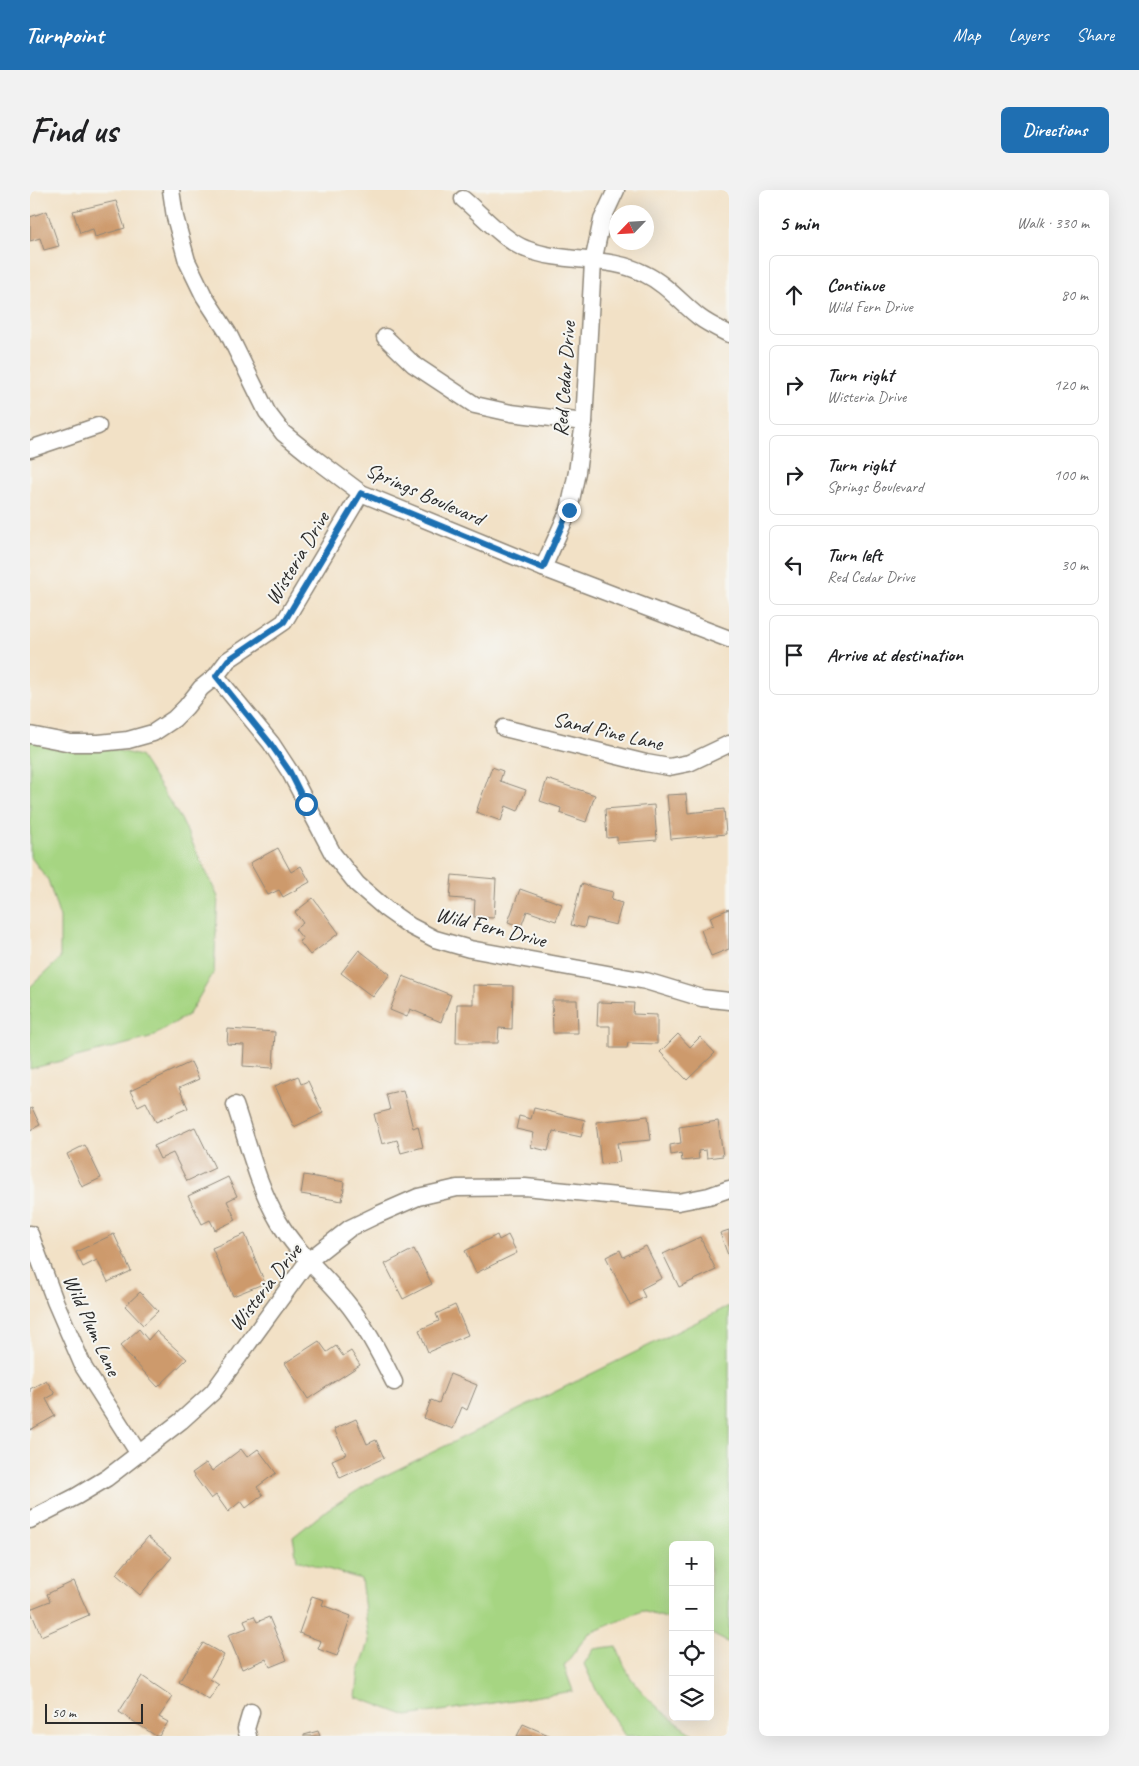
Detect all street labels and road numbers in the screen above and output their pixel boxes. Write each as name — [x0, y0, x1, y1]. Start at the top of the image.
street label: Red Cedar Drive — [547, 319, 581, 437]
street label: Springs Boulevard — [362, 456, 491, 533]
street label: Wisteria Drive — [259, 506, 336, 609]
street label: Sand Pine Lane — [551, 706, 666, 756]
street label: Wild Fern Drive — [433, 901, 551, 954]
street label: Wisteria Drive — [223, 1237, 308, 1336]
street label: Wild Plum Lane — [57, 1270, 128, 1382]

